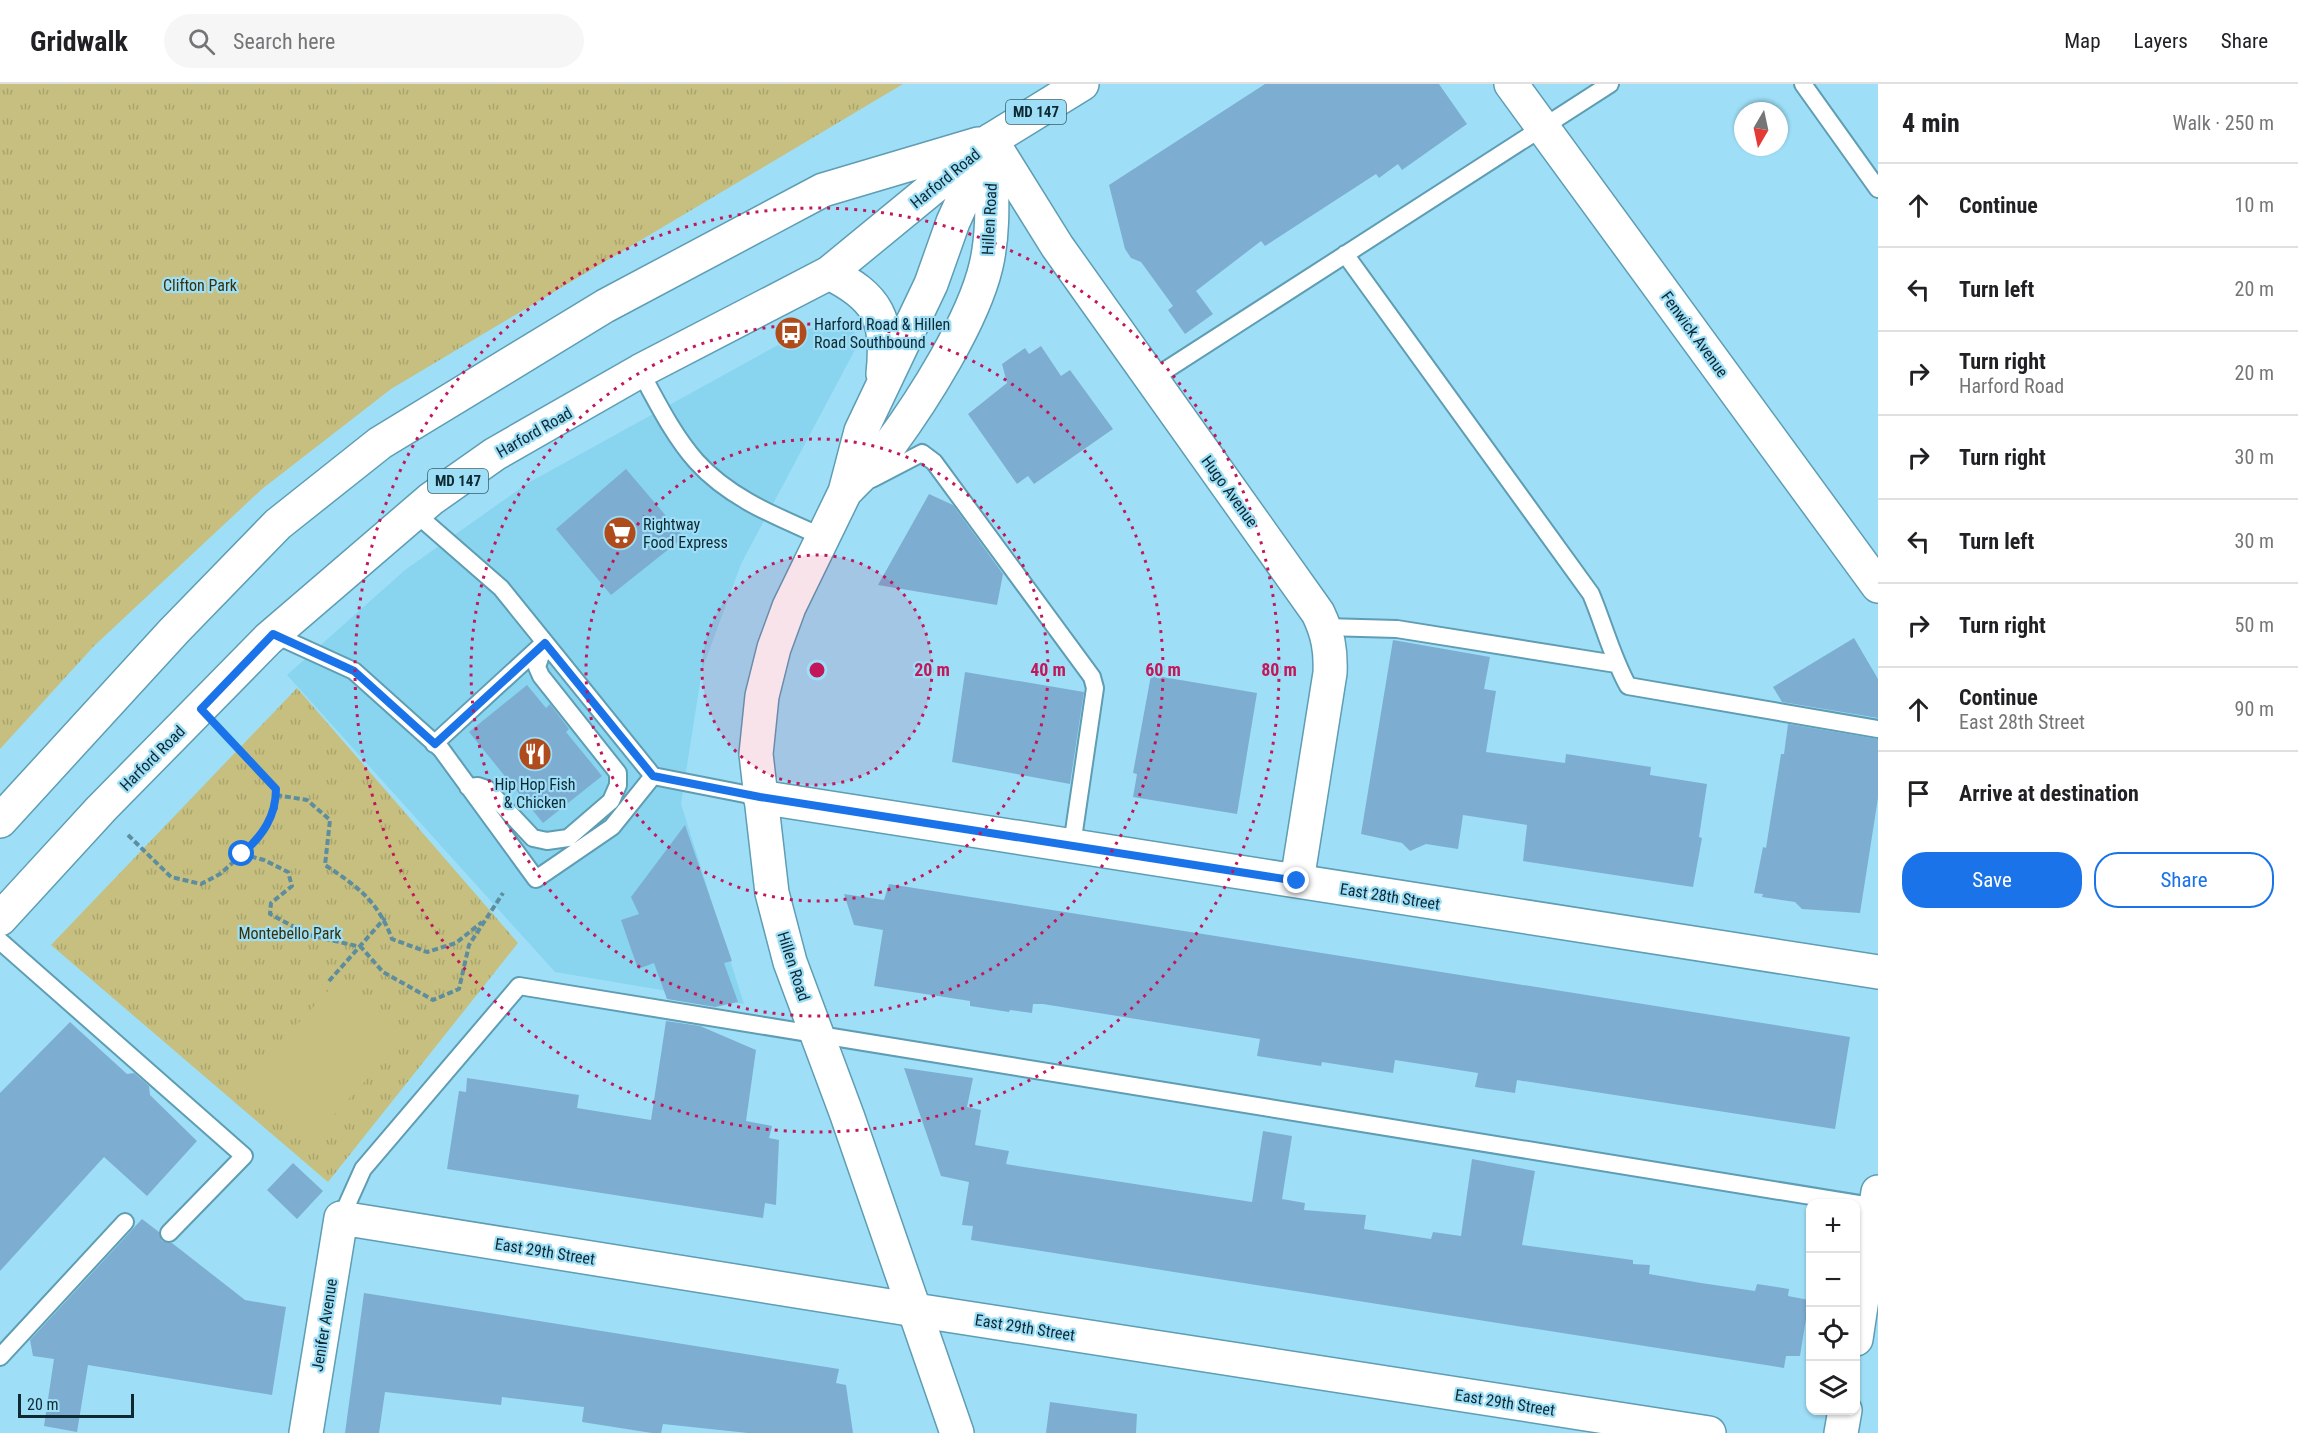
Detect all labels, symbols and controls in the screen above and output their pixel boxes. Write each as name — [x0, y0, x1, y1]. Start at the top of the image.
search box — [164, 14, 584, 68]
text: Gridwalk — [30, 25, 128, 58]
icon: search — [185, 25, 218, 58]
text: Search here — [233, 29, 335, 54]
text: Map — [2064, 29, 2101, 53]
text: Layers — [2134, 29, 2188, 53]
text: Share — [2221, 29, 2268, 53]
road number: MD 147 — [1006, 100, 1066, 124]
north arrow — [1734, 102, 1788, 156]
text: 4 min — [1902, 108, 1960, 138]
text: Walk · 250 m — [2173, 111, 2274, 135]
street label: Harford Road — [907, 145, 984, 212]
street label: Hillen Road — [978, 183, 1001, 255]
icon: ahead — [1902, 189, 1935, 222]
text: Continue — [1959, 193, 2038, 218]
text: 10 m — [2235, 193, 2274, 217]
icon: left — [1902, 273, 1935, 306]
park label: Clifton Park — [163, 276, 238, 295]
text: Turn left — [1959, 277, 2034, 302]
text: 20 m — [2235, 277, 2274, 301]
street label: Fenwick Avenue — [1657, 288, 1732, 381]
bus stop icon: Harford Road & Hillen Road Southbound — [773, 315, 809, 351]
place label: Harford Road & Hillen Road Southbound — [814, 315, 950, 352]
text: Turn right — [1959, 349, 2046, 374]
icon: right — [1902, 357, 1935, 390]
text: 20 m — [2235, 361, 2274, 385]
text: Harford Road — [1959, 374, 2064, 398]
street label: Harford Road — [493, 403, 575, 462]
icon: right — [1902, 441, 1935, 474]
text: Turn right — [1959, 445, 2046, 470]
text: 30 m — [2235, 445, 2274, 469]
street label: Hugo Avenue — [1197, 452, 1262, 531]
road number: MD 147 — [428, 469, 488, 493]
supermarket icon: Rightway Food Express — [602, 515, 638, 551]
place label: Rightway Food Express — [643, 515, 728, 552]
icon: left — [1902, 525, 1935, 558]
text: Turn left — [1959, 529, 2034, 554]
text: 30 m — [2235, 529, 2274, 553]
icon: right — [1902, 609, 1935, 642]
text: Turn right — [1959, 613, 2046, 638]
text: 50 m — [2235, 613, 2274, 637]
text: 20 m — [914, 659, 950, 680]
text: 40 m — [1030, 659, 1066, 680]
text: 60 m — [1145, 659, 1181, 680]
text: 80 m — [1261, 659, 1297, 680]
centre of rings — [807, 660, 827, 680]
text: Continue — [1959, 685, 2038, 710]
icon: ahead — [1902, 693, 1935, 726]
text: 90 m — [2235, 697, 2274, 721]
text: East 28th Street — [1959, 710, 2085, 734]
street label: Harford Road — [116, 722, 189, 795]
restaurant icon: Hip Hop Fish & Chicken — [517, 736, 553, 772]
place label: Hip Hop Fish & Chicken — [494, 775, 576, 812]
icon: arrive — [1902, 777, 1935, 810]
text: Arrive at destination — [1959, 781, 2139, 806]
route start — [228, 840, 254, 866]
button: Save — [1902, 852, 2082, 908]
button: Share — [2094, 852, 2274, 908]
route end — [1283, 867, 1309, 893]
street label: East 28th Street — [1339, 879, 1441, 914]
park label: Montebello Park — [238, 924, 342, 943]
street label: Hillen Road — [773, 929, 814, 1003]
map controls — [1806, 1199, 1860, 1415]
button: + — [1806, 1199, 1860, 1253]
street label: East 29th Street — [494, 1234, 596, 1269]
button: − — [1806, 1253, 1860, 1307]
street label: Jenifer Avenue — [308, 1277, 341, 1373]
button: locate — [1806, 1307, 1860, 1361]
street label: East 29th Street — [974, 1310, 1076, 1345]
button: layers — [1806, 1361, 1860, 1415]
street label: East 29th Street — [1454, 1385, 1556, 1420]
scale bar — [18, 1391, 134, 1418]
text: 20 m — [27, 1395, 59, 1414]

